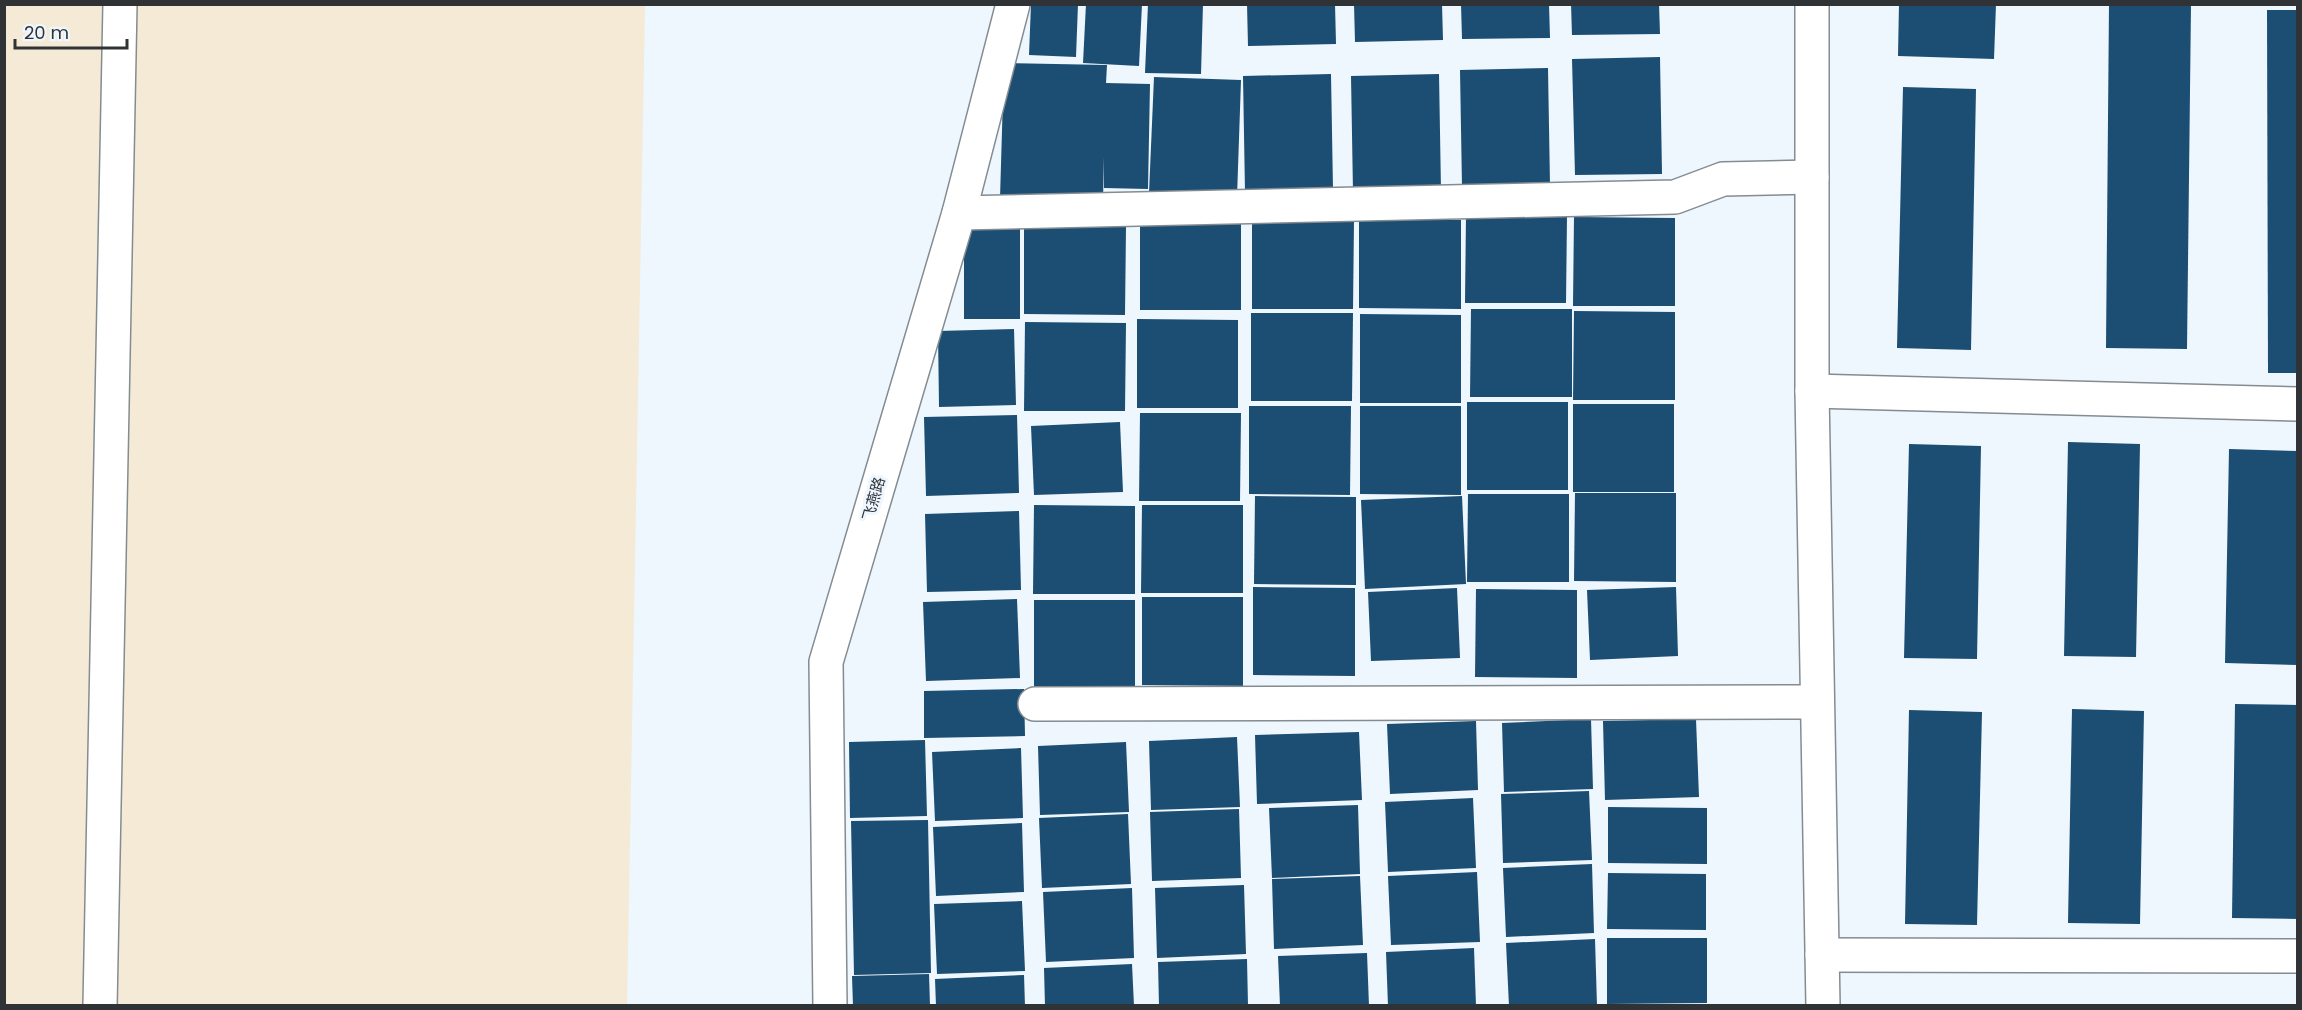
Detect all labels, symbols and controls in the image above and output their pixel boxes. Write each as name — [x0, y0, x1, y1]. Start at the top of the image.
scale bar — [15, 12, 128, 50]
text: 20 m — [24, 20, 69, 45]
street label: 飞燕路 — [857, 474, 890, 523]

